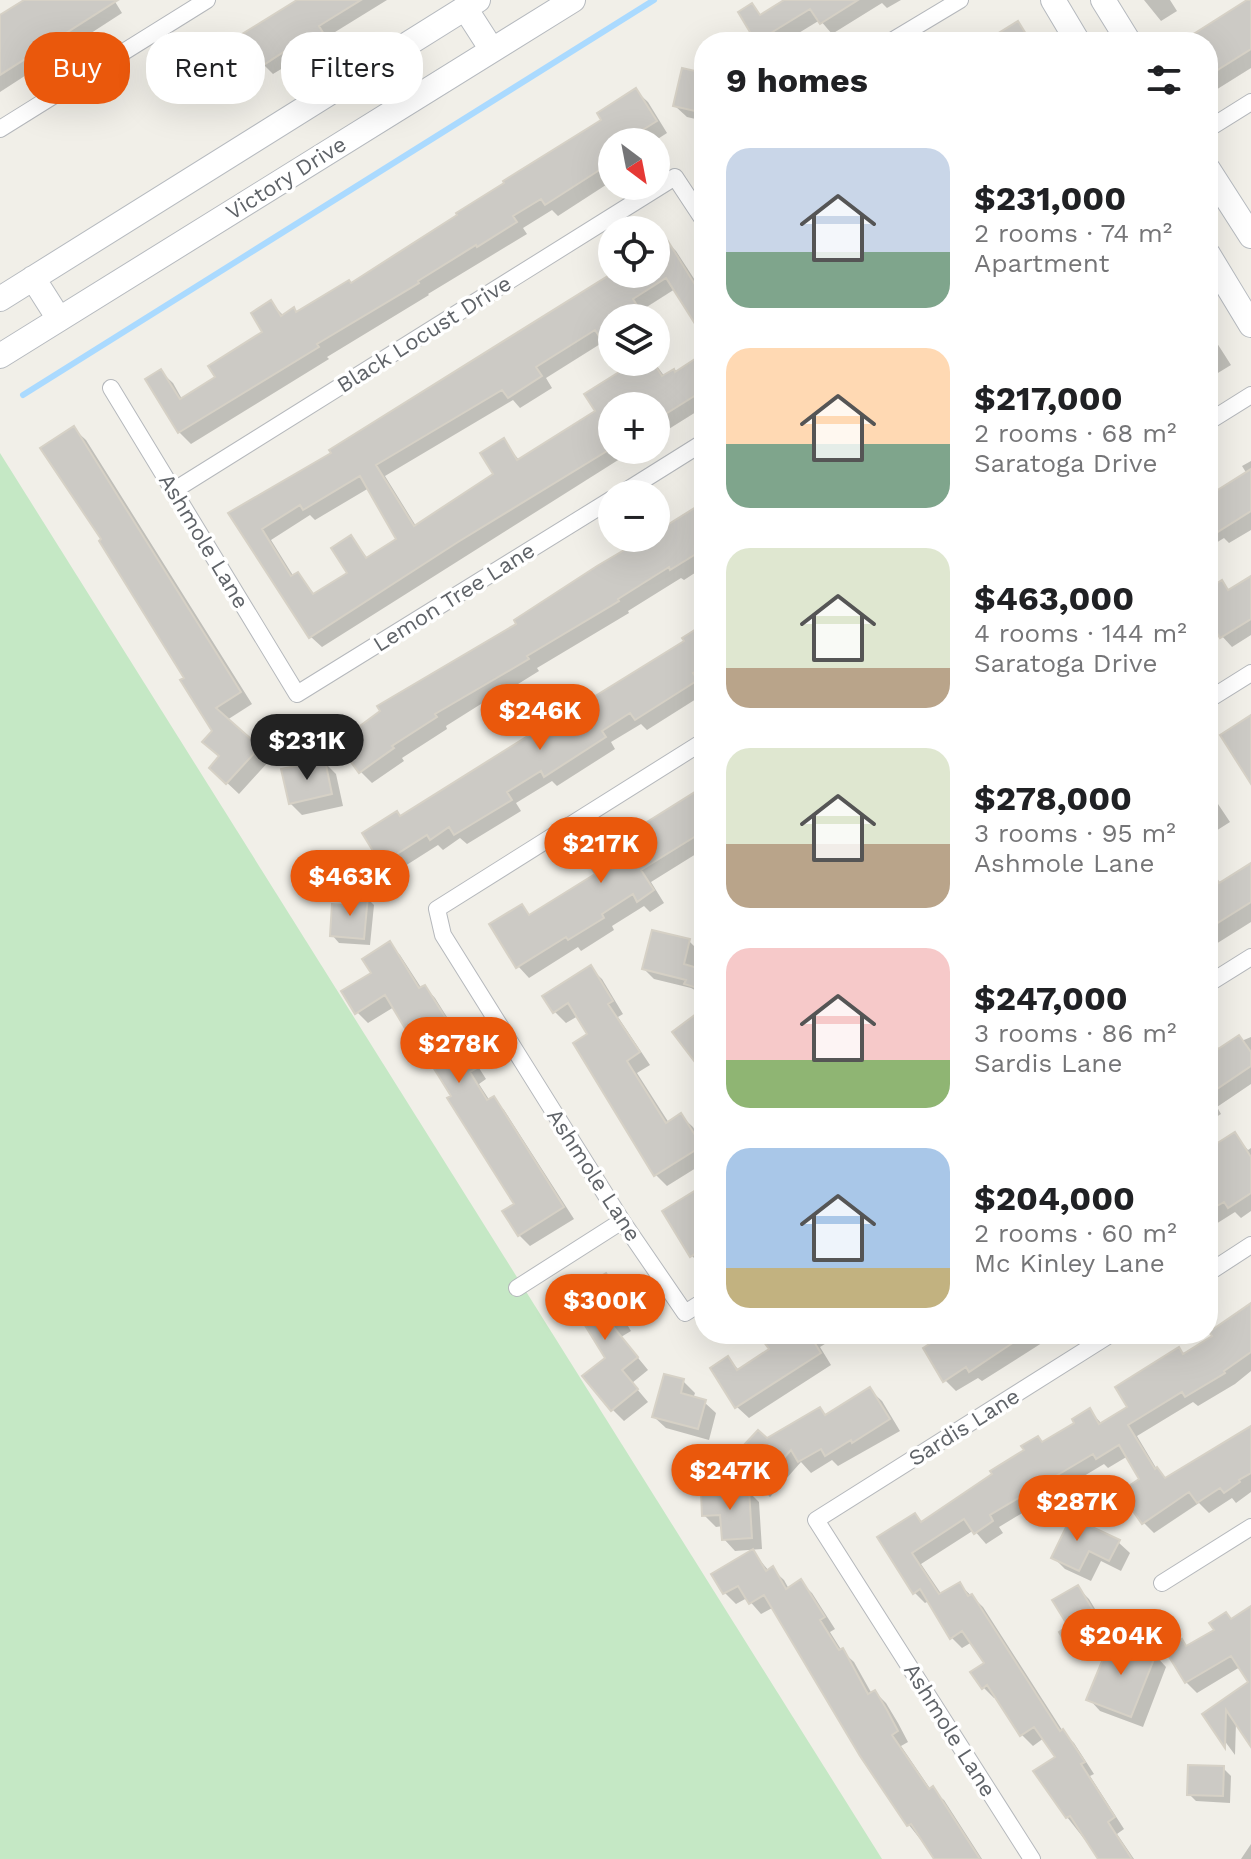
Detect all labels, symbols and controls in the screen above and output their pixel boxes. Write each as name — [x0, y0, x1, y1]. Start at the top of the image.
chip: Buy — [24, 32, 130, 104]
chip: Rent — [146, 32, 265, 104]
chip: Filters — [281, 32, 423, 104]
icon: filters — [1142, 58, 1186, 102]
text: 9 homes — [726, 60, 868, 100]
north arrow — [598, 128, 670, 200]
map controls — [598, 128, 670, 552]
street label: Victory Drive — [221, 131, 351, 225]
text: $231,000 — [974, 178, 1126, 218]
icon: home — [790, 180, 886, 276]
button: locate — [598, 216, 670, 288]
text: 2 rooms · 74 m² — [974, 218, 1172, 248]
text: Apartment — [974, 248, 1110, 278]
street label: Black Locust Drive — [332, 270, 516, 398]
button: layers — [598, 304, 670, 376]
text: $217,000 — [974, 378, 1123, 418]
icon: home — [790, 380, 886, 476]
button: + — [598, 392, 670, 464]
text: 2 rooms · 68 m² — [974, 418, 1176, 448]
text: Saratoga Drive — [974, 448, 1158, 478]
street label: Ashmole Lane — [154, 469, 254, 613]
button: − — [598, 480, 670, 552]
street label: Lemon Tree Lane — [369, 537, 539, 657]
text: $463,000 — [974, 578, 1134, 618]
icon: home — [790, 580, 886, 676]
text: 4 rooms · 144 m² — [974, 618, 1187, 648]
text: Saratoga Drive — [974, 648, 1158, 678]
pin: $246K — [484, 684, 596, 752]
text: $246K — [499, 695, 581, 725]
pin: $231K — [251, 714, 363, 782]
text: $231K — [269, 725, 345, 755]
text: $278,000 — [974, 778, 1132, 818]
icon: home — [790, 780, 886, 876]
pin: $217K — [545, 817, 657, 885]
text: 3 rooms · 95 m² — [974, 818, 1176, 848]
text: $217K — [562, 828, 640, 858]
text: Ashmole Lane — [974, 848, 1154, 878]
pin: $463K — [294, 850, 406, 918]
text: $463K — [309, 861, 391, 891]
text: $247,000 — [974, 978, 1128, 1018]
icon: home — [790, 980, 886, 1076]
pin: $278K — [403, 1017, 515, 1085]
text: 3 rooms · 86 m² — [974, 1018, 1176, 1048]
text: $278K — [418, 1028, 500, 1058]
text: Sardis Lane — [974, 1048, 1122, 1078]
street label: Ashmole Lane — [542, 1104, 646, 1246]
text: $204,000 — [974, 1178, 1135, 1218]
icon: home — [790, 1180, 886, 1276]
text: 2 rooms · 60 m² — [974, 1218, 1177, 1248]
text: Mc Kinley Lane — [974, 1248, 1165, 1278]
pin: $300K — [549, 1274, 661, 1342]
text: $300K — [563, 1285, 647, 1315]
street label: Sardis Lane — [904, 1383, 1024, 1471]
pin: $247K — [674, 1444, 786, 1512]
text: $247K — [689, 1455, 771, 1485]
pin: $287K — [1021, 1475, 1133, 1543]
text: $287K — [1036, 1486, 1118, 1516]
pin: $204K — [1065, 1609, 1177, 1677]
text: $204K — [1079, 1620, 1163, 1650]
street label: Ashmole Lane — [899, 1659, 1001, 1801]

